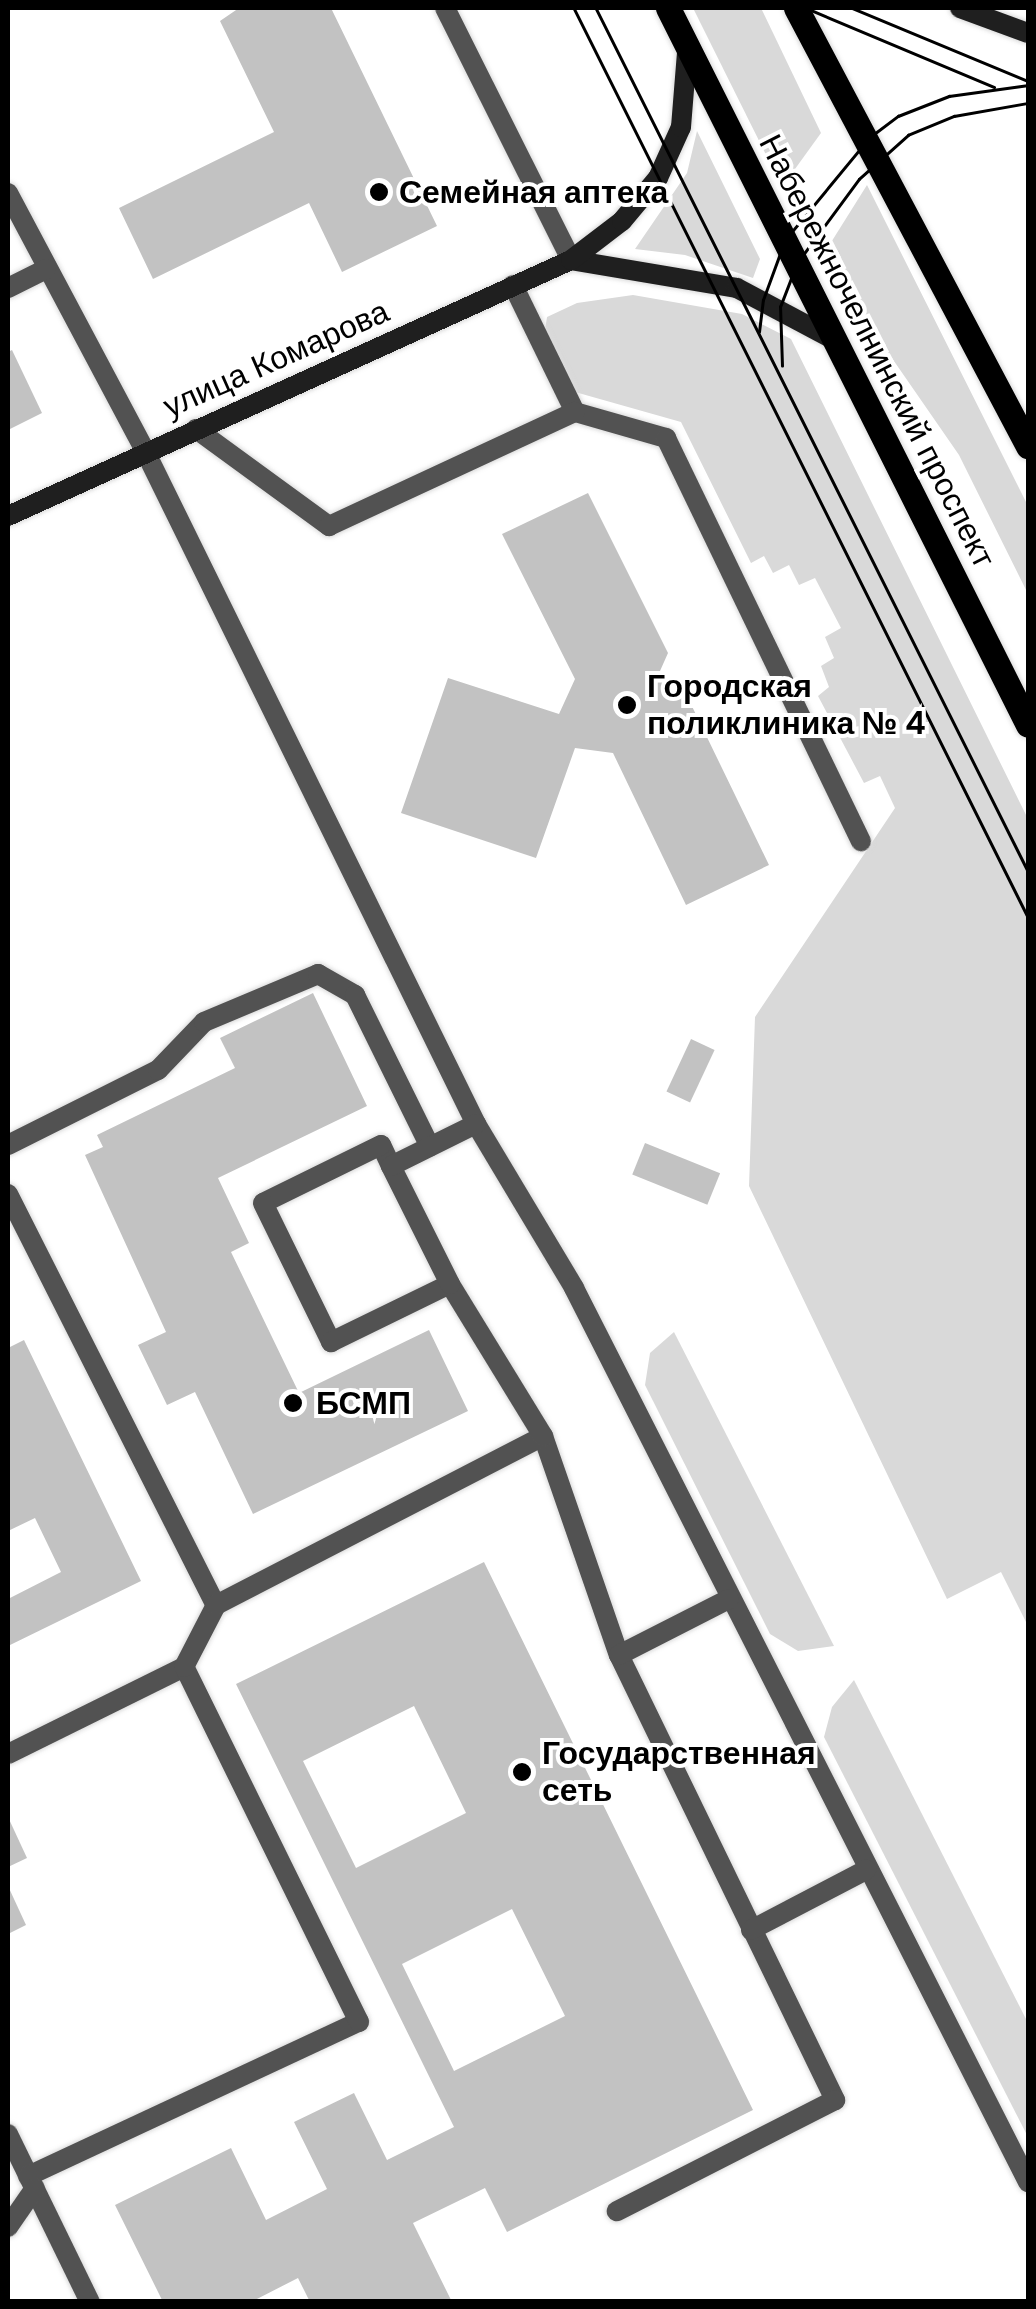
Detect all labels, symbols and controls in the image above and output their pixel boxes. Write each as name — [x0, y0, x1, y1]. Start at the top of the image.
street label: Набережночелнинский проспект — [751, 128, 1003, 574]
place label: Семейная аптека — [399, 173, 668, 211]
marker: Семейная аптека — [368, 181, 390, 203]
street label: улица Комарова — [157, 292, 395, 426]
place label: Городская поликлиника № 4 — [647, 668, 926, 743]
marker: Городская поликлиника № 4 — [616, 694, 638, 716]
place label: БСМП — [316, 1384, 411, 1422]
marker: БСМП — [280, 1390, 306, 1416]
place label: Государственная сеть — [542, 1735, 816, 1810]
marker: Государственная сеть — [511, 1761, 533, 1783]

